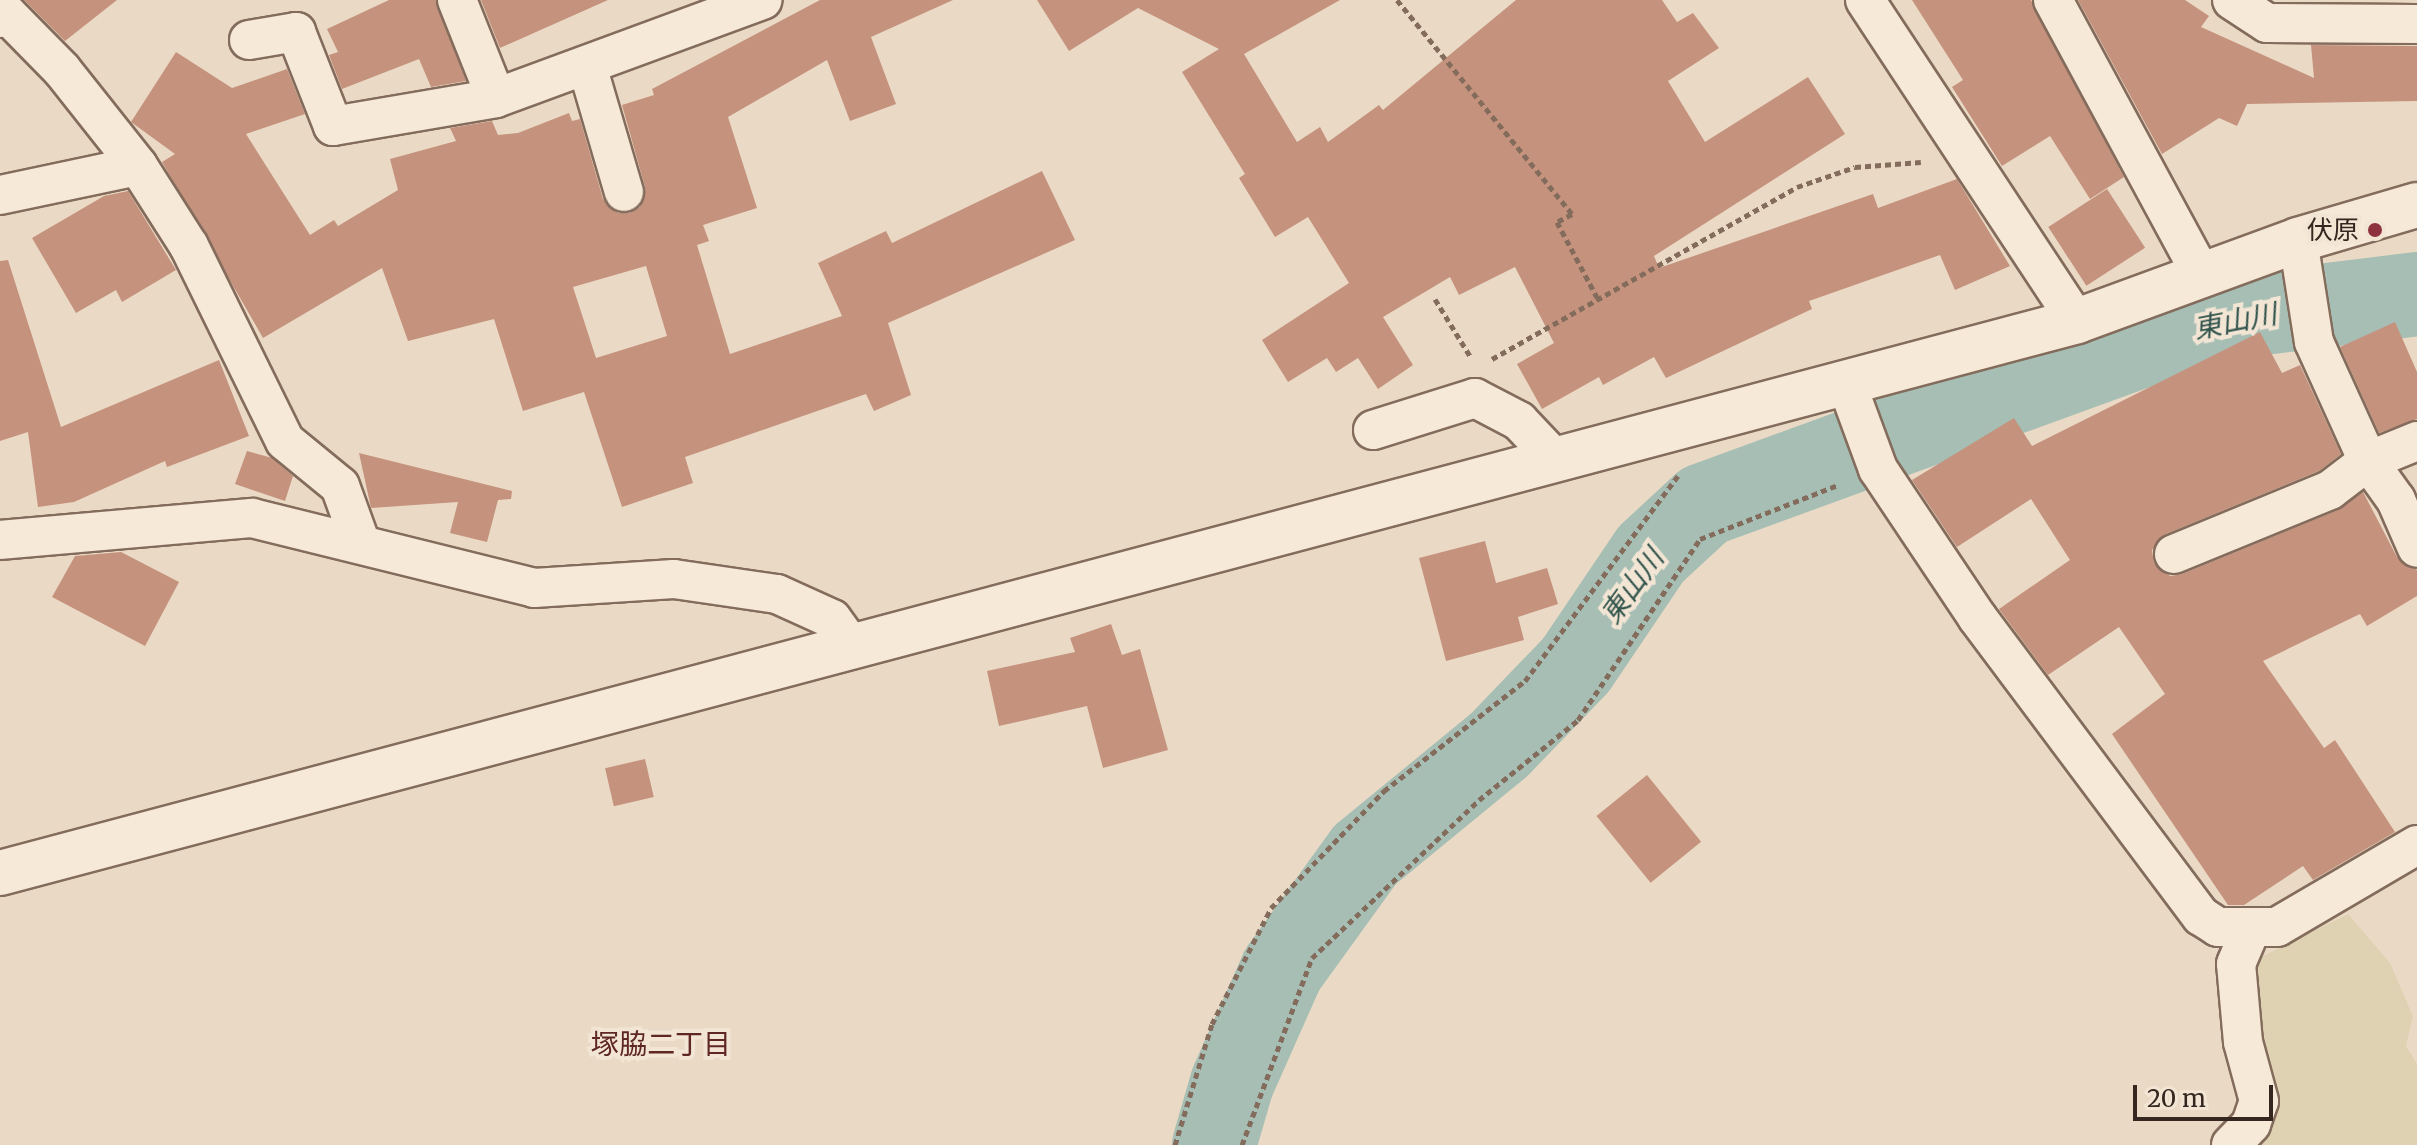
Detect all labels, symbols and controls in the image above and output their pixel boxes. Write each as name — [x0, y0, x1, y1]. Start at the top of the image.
place label: 伏原 — [2307, 214, 2359, 246]
marker: 伏原 — [2366, 221, 2384, 239]
water label: 東山川 — [2191, 296, 2279, 346]
water label: 東山川 — [1594, 542, 1670, 630]
district label: 塚脇二丁目 — [591, 1027, 731, 1061]
scale bar — [2137, 1069, 2277, 1119]
text: 20 m — [2147, 1083, 2206, 1114]

